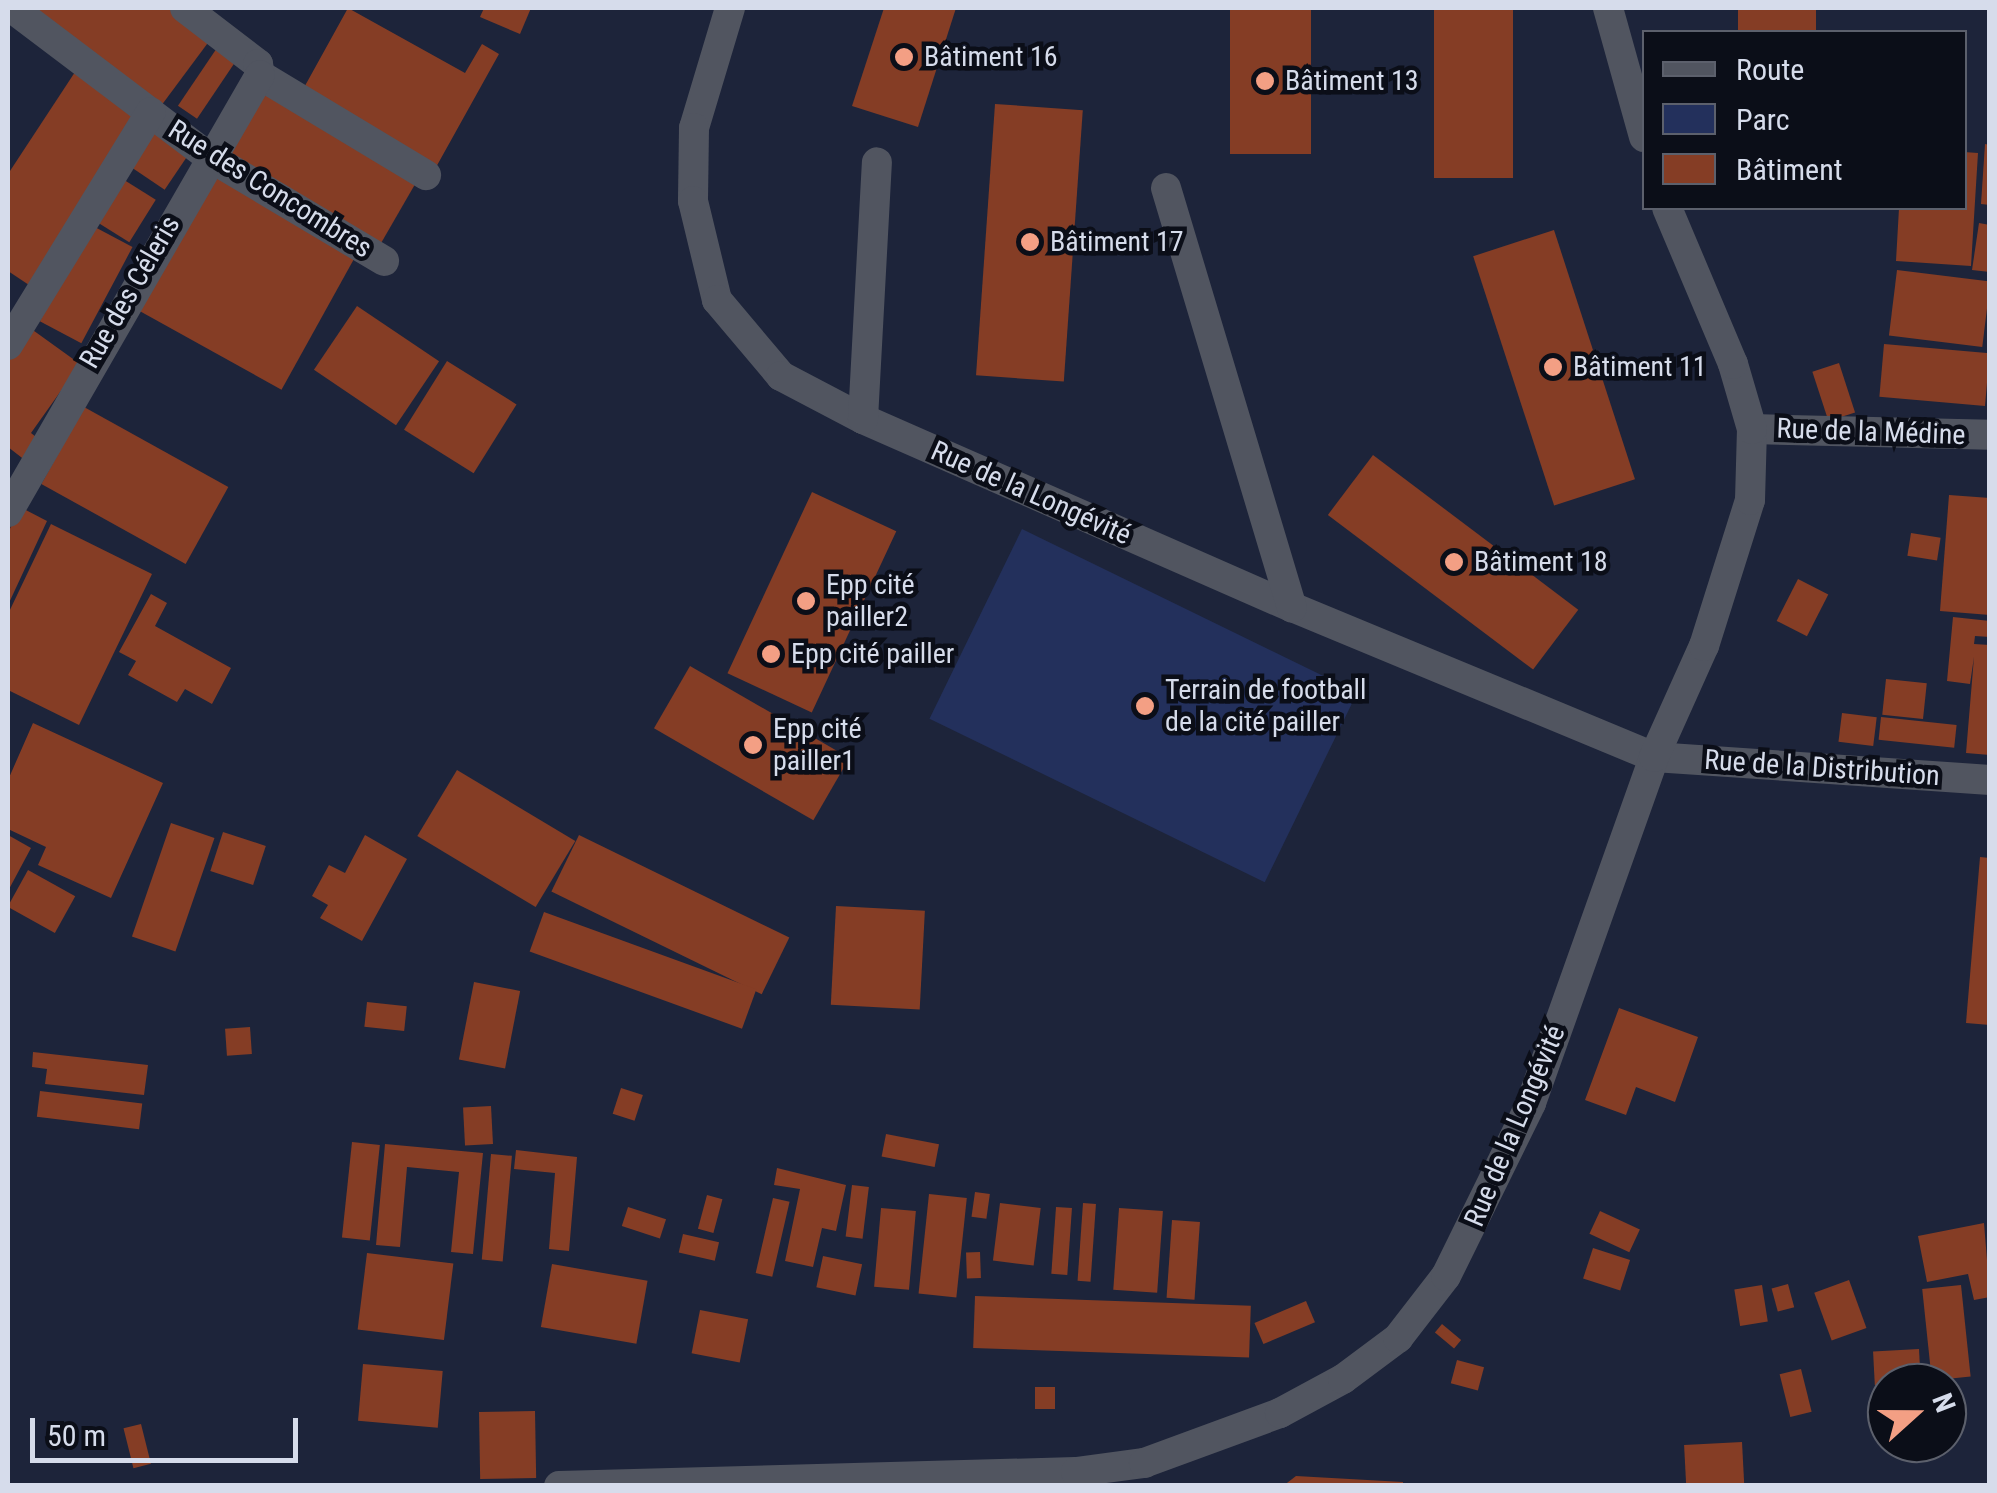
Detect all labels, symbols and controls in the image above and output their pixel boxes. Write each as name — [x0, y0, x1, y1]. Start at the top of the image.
legend — [1642, 30, 1967, 210]
place label: Bâtiment 16 — [924, 40, 1058, 74]
marker: Bâtiment 16 — [893, 46, 915, 68]
text: Route — [1736, 52, 1804, 87]
place label: Bâtiment 13 — [1285, 64, 1419, 98]
marker: Bâtiment 13 — [1254, 70, 1276, 92]
text: Parc — [1736, 102, 1790, 137]
street label: Rue des Concombres — [162, 113, 378, 265]
text: Bâtiment — [1736, 152, 1843, 187]
street label: Rue des Céleris — [73, 210, 187, 374]
place label: Bâtiment 17 — [1050, 225, 1184, 259]
marker: Bâtiment 17 — [1019, 231, 1041, 253]
place label: Bâtiment 11 — [1573, 350, 1707, 384]
marker: Bâtiment 11 — [1542, 356, 1564, 378]
street label: Rue de la Médine — [1776, 412, 1966, 452]
street label: Rue de la Longévité — [926, 434, 1136, 552]
place label: Bâtiment 18 — [1474, 545, 1608, 579]
marker: Bâtiment 18 — [1443, 551, 1465, 573]
place label: Epp cité pailler2 — [826, 568, 915, 634]
marker: Epp cité pailler2 — [795, 590, 817, 612]
place label: Epp cité pailler — [791, 637, 954, 671]
marker: Epp cité pailler — [760, 643, 782, 665]
place label: Terrain de football de la cité pailler — [1165, 673, 1366, 739]
marker: Terrain de football de la cité pailler — [1134, 695, 1156, 717]
place label: Epp cité pailler1 — [773, 712, 862, 778]
marker: Epp cité pailler1 — [742, 734, 764, 756]
street label: Rue de la Distribution — [1703, 743, 1941, 793]
street label: Rue de la Longévité — [1458, 1020, 1572, 1232]
north arrow — [1867, 1363, 1967, 1463]
text: N — [1925, 1389, 1962, 1417]
scale bar — [35, 1398, 302, 1460]
text: 50 m — [47, 1418, 106, 1453]

